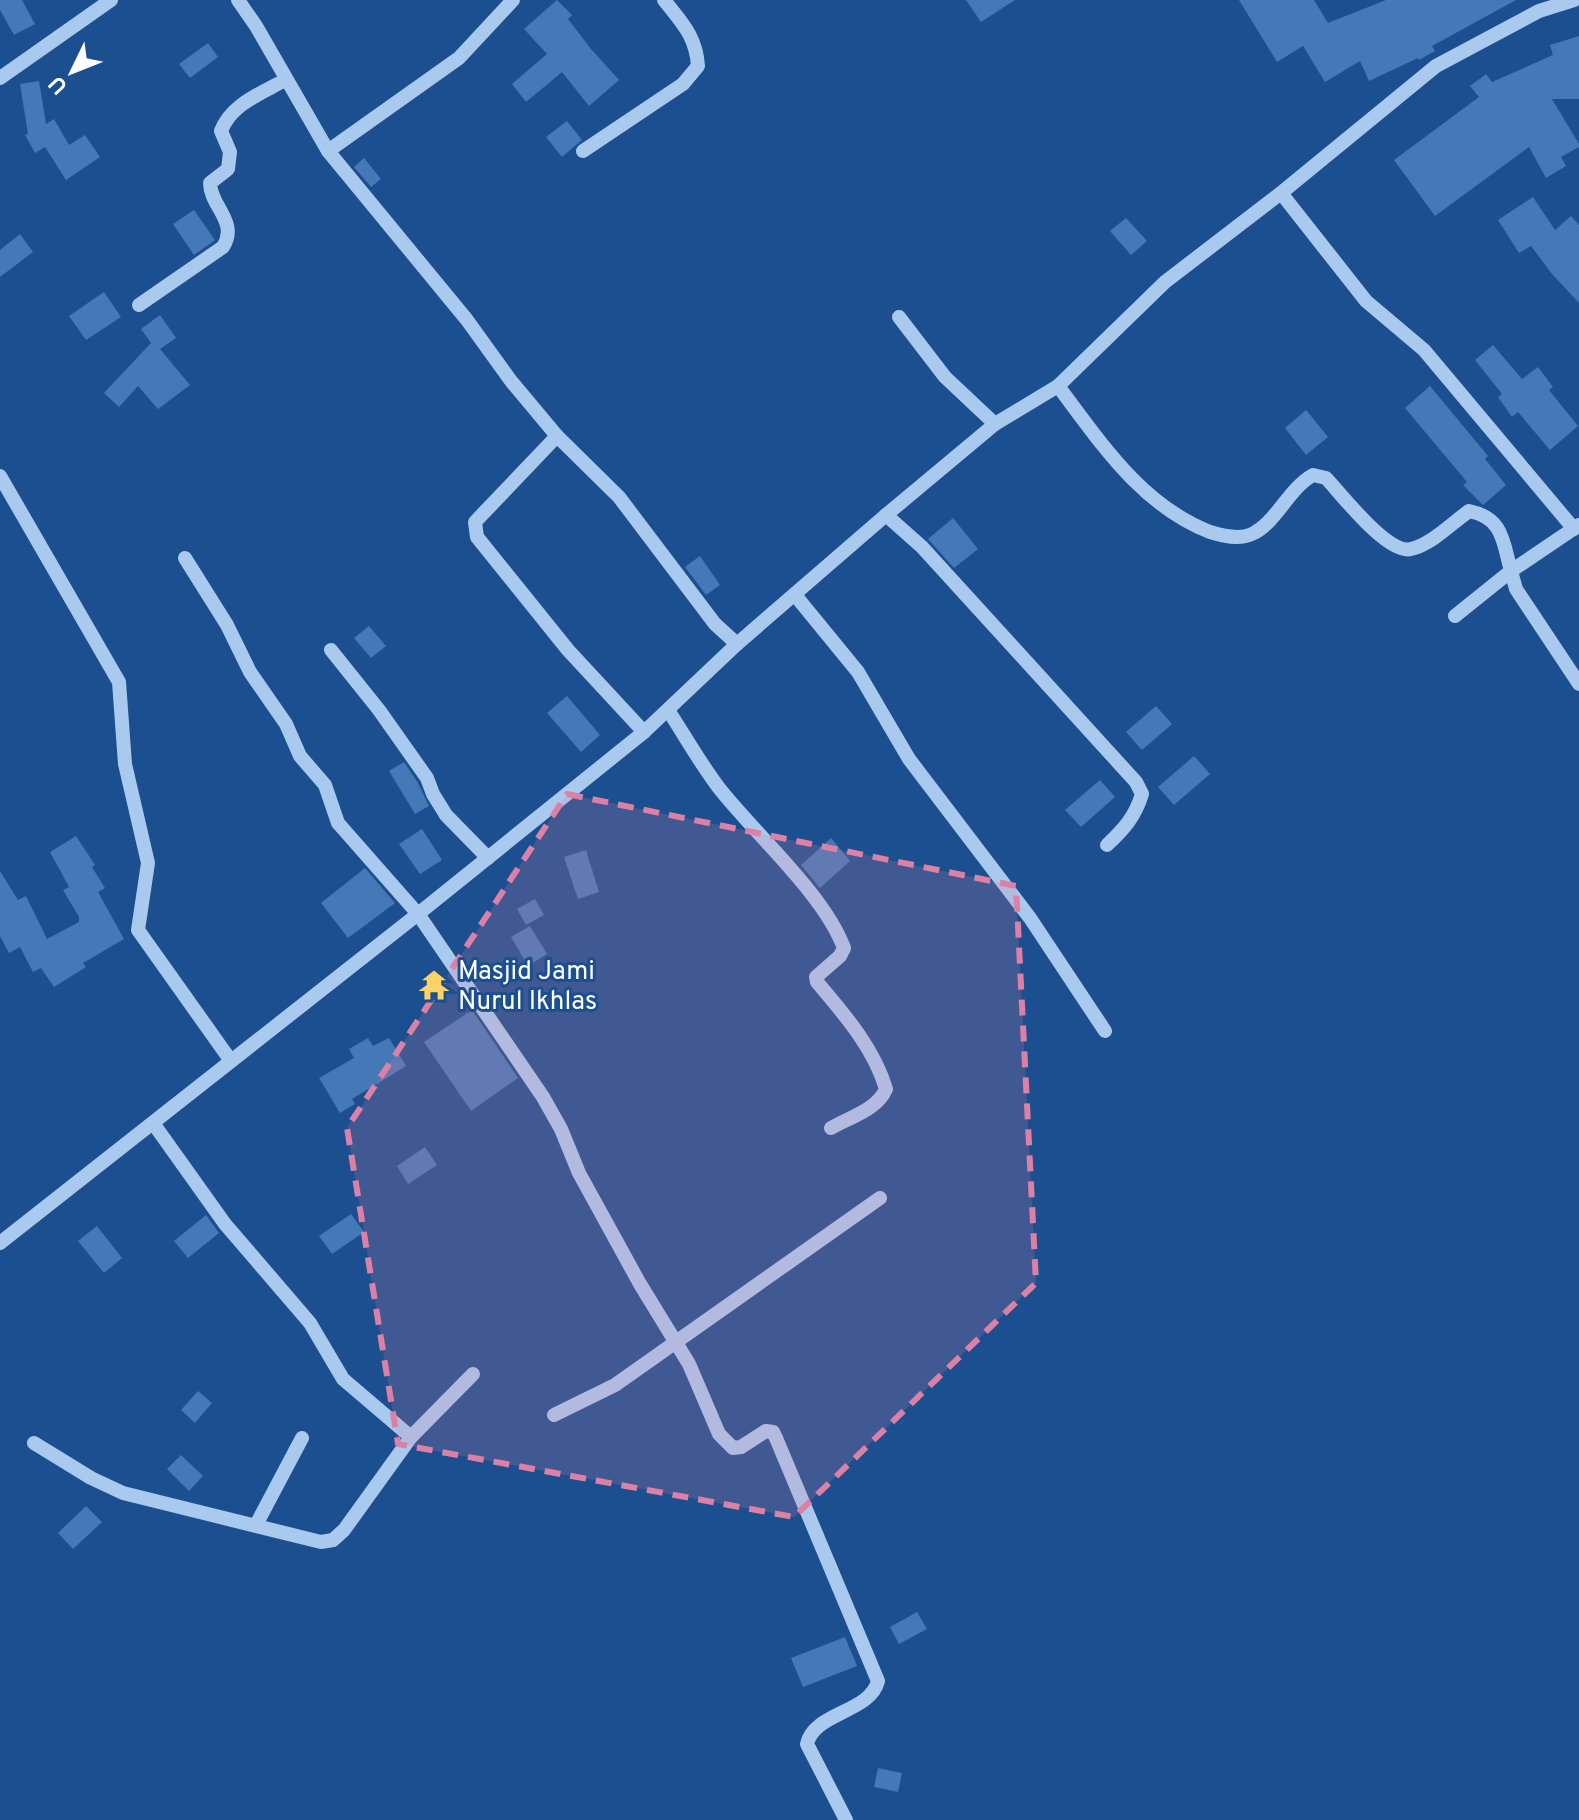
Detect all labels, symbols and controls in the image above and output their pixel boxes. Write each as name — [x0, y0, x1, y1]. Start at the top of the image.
north arrow — [32, 32, 112, 112]
text: U — [44, 69, 74, 99]
place label: Masjid Jami Nurul Ikhlas — [458, 956, 597, 1019]
temple icon: Masjid Jami Nurul Ikhlas — [417, 968, 451, 1002]

